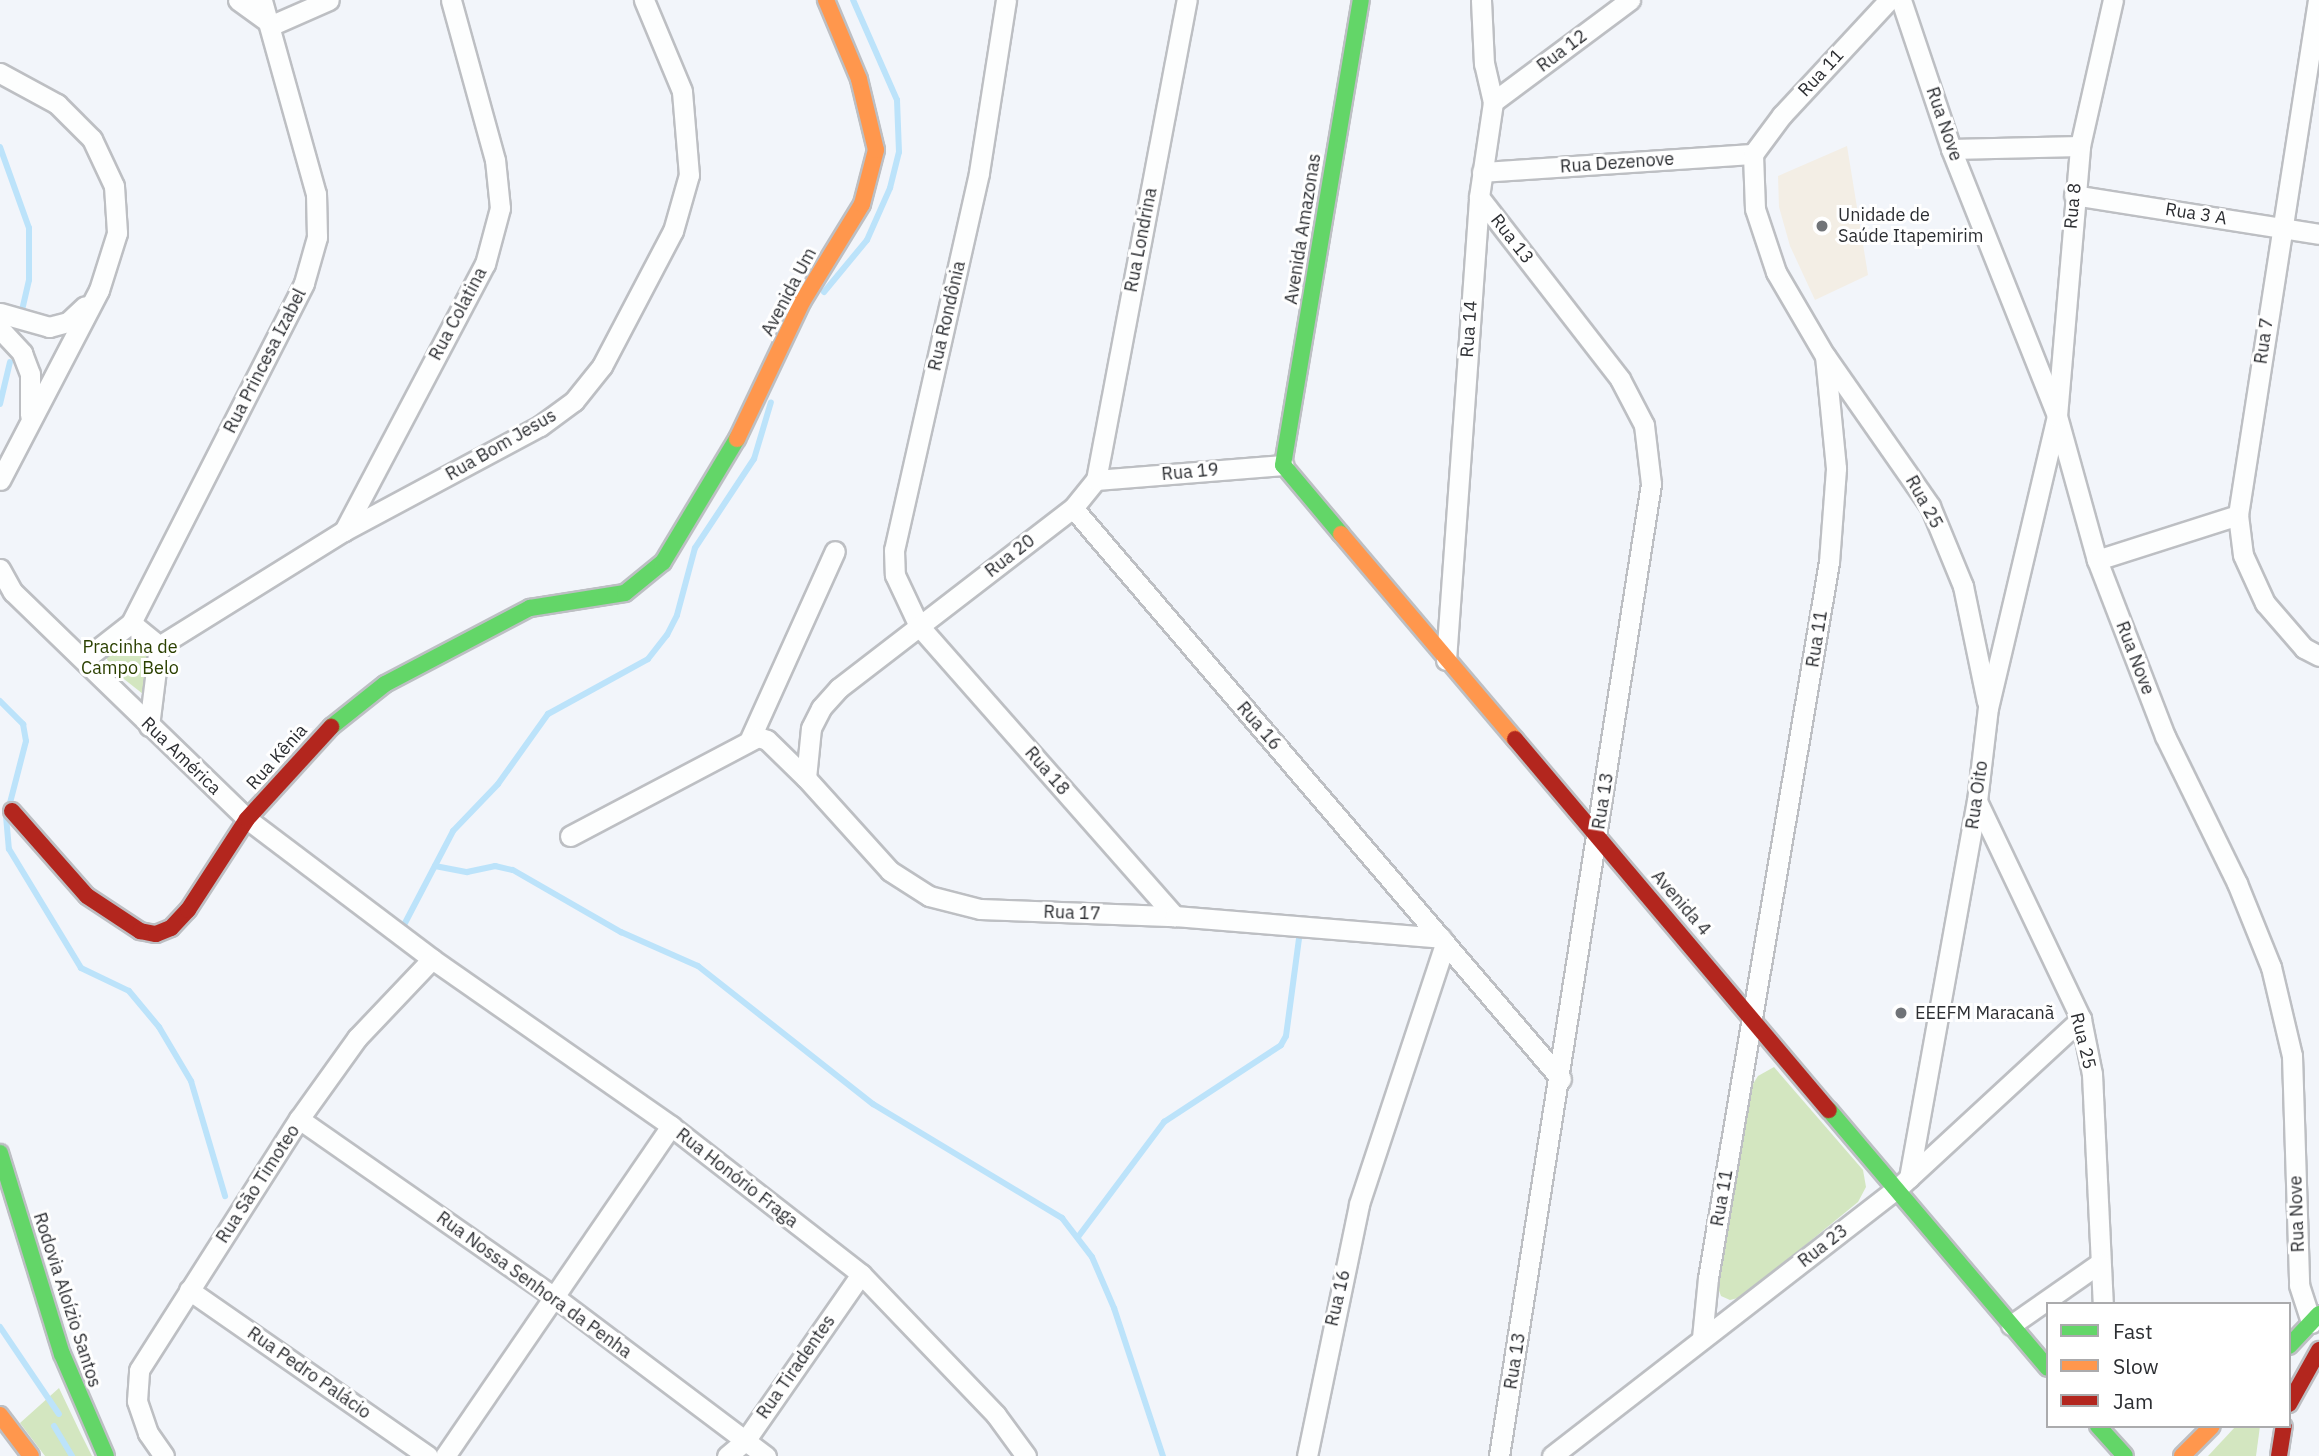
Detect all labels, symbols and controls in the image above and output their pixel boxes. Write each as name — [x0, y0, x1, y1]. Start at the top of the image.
street label: Rua 12 — [1533, 25, 1591, 77]
street label: Rua 11 — [1794, 45, 1848, 101]
street label: Rua Nove — [1921, 84, 1967, 164]
street label: Rua Dezenove — [1559, 148, 1675, 178]
street label: Avenida Amazonas — [1280, 152, 1326, 306]
street label: Rua 8 — [2060, 182, 2086, 230]
street label: Rua Londrina — [1120, 186, 1162, 294]
street label: Rua 3 A — [2164, 198, 2228, 230]
place label: Unidade de Saúde Itapemirim — [1838, 205, 1983, 248]
street label: Rua 13 — [1486, 210, 1538, 268]
marker: Unidade de Saúde Itapemirim — [1812, 216, 1832, 236]
street label: Avenida Um — [757, 244, 821, 340]
street label: Rua Rondônia — [924, 259, 970, 373]
street label: Rua Colatina — [425, 264, 491, 364]
street label: Rua Princesa Izabel — [219, 285, 311, 437]
street label: Rua 14 — [1456, 300, 1482, 358]
street label: Rua 7 — [2250, 317, 2278, 365]
street label: Rua Bom Jesus — [442, 405, 560, 485]
street label: Rua 19 — [1161, 459, 1219, 485]
street label: Rua 25 — [1901, 472, 1947, 532]
street label: Rua 20 — [981, 530, 1039, 582]
street label: Rua 11 — [1802, 609, 1832, 669]
street label: Rua Nove — [2111, 618, 2159, 698]
park label: Pracinha de Campo Belo — [81, 637, 179, 680]
street label: Rua 16 — [1232, 697, 1286, 755]
street label: Rua América — [137, 713, 225, 799]
street label: Rua Kênia — [242, 720, 312, 794]
street label: Rua 18 — [1020, 742, 1074, 800]
street label: Rua Oito — [1961, 759, 1993, 831]
street label: Rua 13 — [1588, 771, 1618, 831]
street label: Avenida 4 — [1647, 866, 1715, 940]
street label: Rua 17 — [1043, 901, 1101, 925]
place label: EEEFM Maracanã — [1915, 1002, 2054, 1024]
marker: EEEFM Maracanã — [1893, 1005, 1909, 1021]
street label: Rua 25 — [2066, 1011, 2100, 1071]
street label: Rua São Timoteo — [212, 1121, 304, 1247]
street label: Rua Honório Fraga — [672, 1124, 802, 1232]
street label: Rua 11 — [1706, 1168, 1738, 1228]
street label: Rua Nove — [2285, 1175, 2309, 1253]
street label: Rua Nossa Senhora da Penha — [432, 1207, 636, 1363]
street label: Rodovia Aloízio Santos — [29, 1210, 105, 1390]
street label: Rua 23 — [1794, 1220, 1852, 1272]
street label: Rua 16 — [1321, 1268, 1355, 1328]
legend — [2046, 1302, 2291, 1428]
street label: Rua Tiradentes — [752, 1311, 840, 1423]
text: Fast — [2113, 1317, 2153, 1345]
street label: Rua Pedro Palácio — [243, 1322, 375, 1424]
street label: Rua 13 — [1500, 1331, 1530, 1391]
text: Slow — [2113, 1352, 2159, 1380]
text: Jam — [2113, 1387, 2153, 1415]

